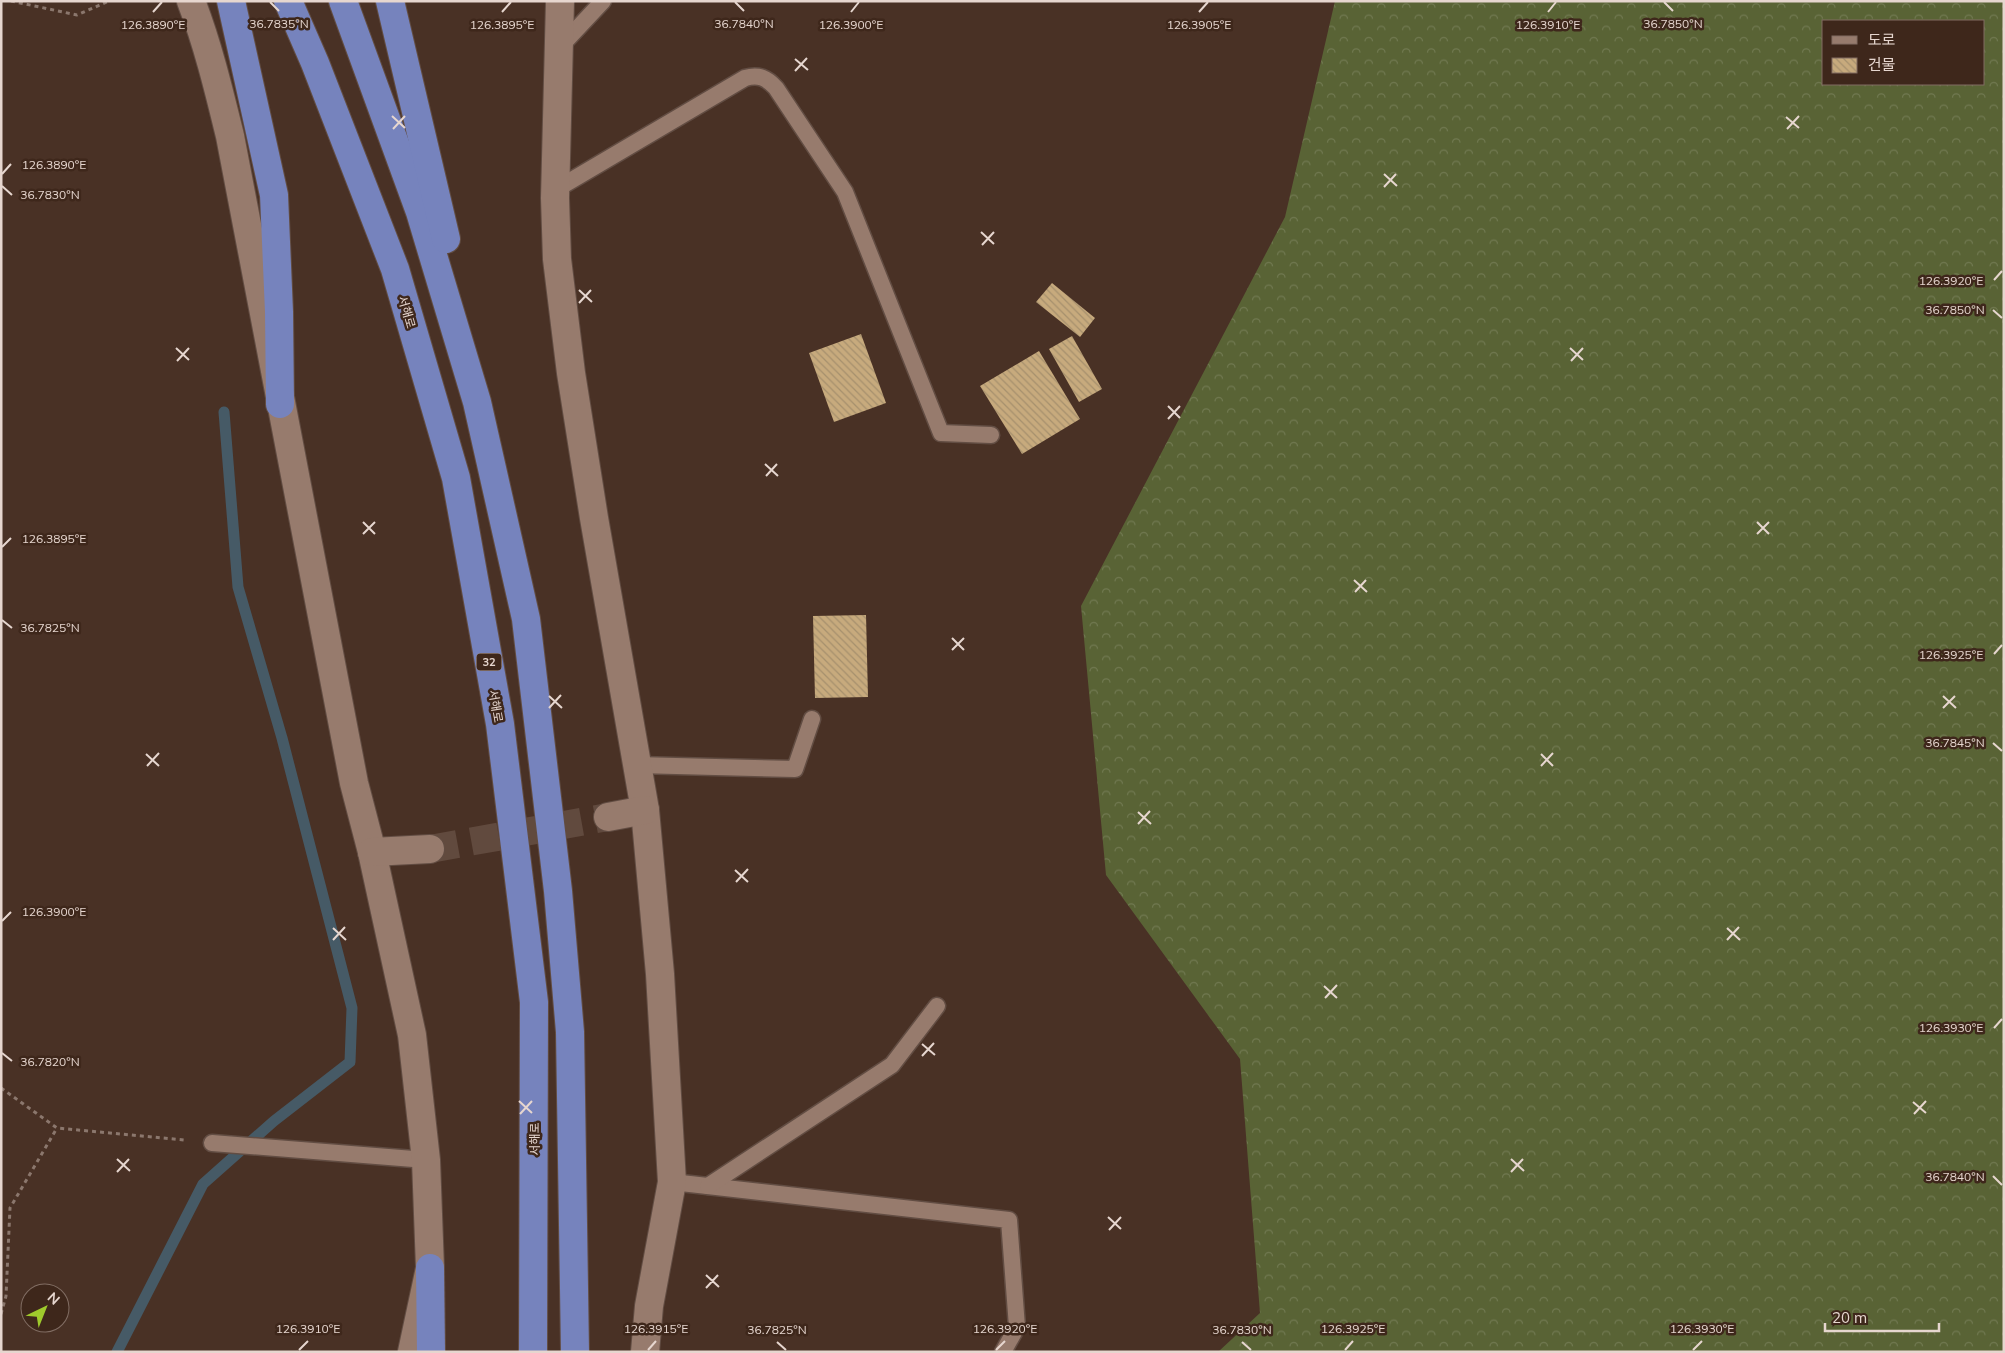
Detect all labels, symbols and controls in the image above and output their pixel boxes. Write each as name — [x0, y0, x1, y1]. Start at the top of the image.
text: 36.7835°N — [249, 16, 309, 31]
text: 36.7840°N — [714, 16, 774, 31]
text: 36.7850°N — [1643, 16, 1703, 31]
text: 126.3890°E — [121, 17, 185, 32]
text: 126.3895°E — [470, 17, 534, 32]
text: 126.3900°E — [819, 17, 883, 32]
text: 126.3905°E — [1167, 17, 1231, 32]
text: 126.3910°E — [1516, 17, 1580, 32]
legend — [1822, 20, 1985, 85]
text: 도로 — [1868, 30, 1896, 49]
text: 건물 — [1868, 55, 1896, 74]
text: 126.3890°E — [22, 157, 86, 172]
text: 36.7830°N — [20, 187, 80, 202]
text: 126.3920°E — [1919, 273, 1983, 288]
street label: 서해로 — [395, 294, 419, 330]
text: 36.7850°N — [1925, 302, 1985, 317]
text: 126.3895°E — [22, 531, 86, 546]
text: 36.7825°N — [20, 620, 80, 635]
text: 126.3925°E — [1919, 647, 1983, 662]
road number: 32 — [476, 654, 502, 670]
street label: 서해로 — [486, 688, 506, 724]
text: 36.7845°N — [1925, 735, 1985, 750]
text: 126.3900°E — [22, 904, 86, 919]
text: 126.3930°E — [1919, 1020, 1983, 1035]
text: 36.7820°N — [20, 1054, 80, 1069]
street label: 서해로 — [527, 1122, 542, 1156]
text: 36.7840°N — [1925, 1169, 1985, 1184]
north arrow — [20, 1283, 70, 1333]
text: N — [44, 1288, 64, 1309]
scale bar — [1825, 1300, 1939, 1332]
text: 20 m — [1832, 1308, 1867, 1327]
text: 126.3910°E — [276, 1321, 340, 1336]
text: 126.3915°E — [624, 1321, 688, 1336]
text: 126.3920°E — [973, 1321, 1037, 1336]
text: 126.3925°E — [1321, 1321, 1385, 1336]
text: 126.3930°E — [1670, 1321, 1734, 1336]
text: 36.7825°N — [747, 1322, 807, 1337]
text: 36.7830°N — [1212, 1322, 1272, 1337]

